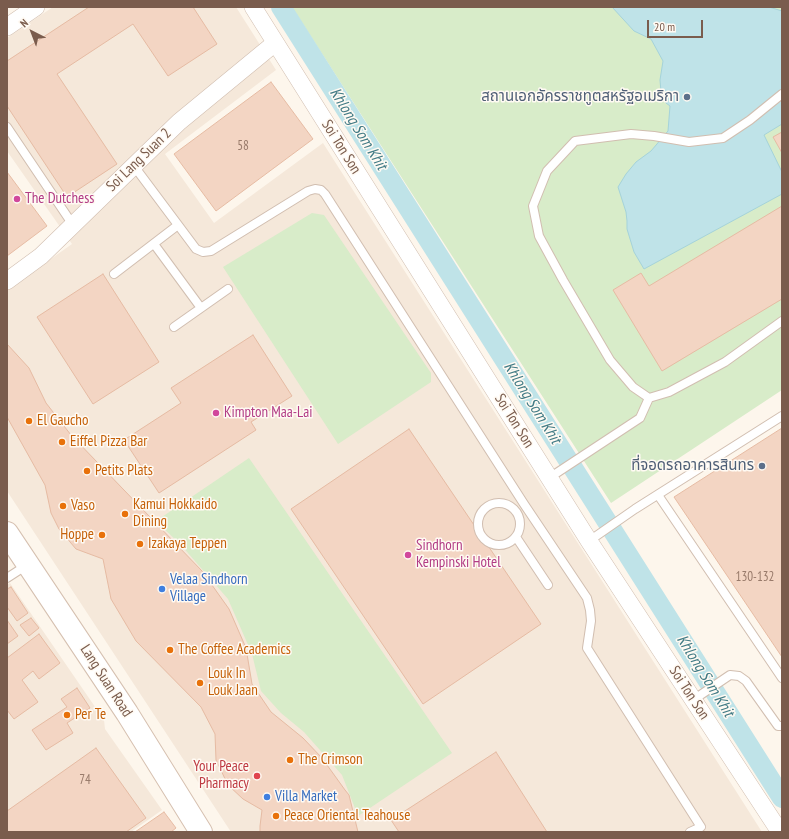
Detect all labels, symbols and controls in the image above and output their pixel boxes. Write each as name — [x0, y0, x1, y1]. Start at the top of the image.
north arrow — [12, 12, 52, 52]
scale bar — [649, 12, 705, 38]
text: N — [17, 16, 31, 30]
text: 20 m — [654, 19, 675, 34]
water label: Khlong Som Khit — [325, 84, 391, 174]
place label: สถานเอกอัครราชทูตสหรัฐอเมริกา — [481, 88, 679, 106]
marker: สถานเอกอัครราชทูตสหรัฐอเมริกา — [682, 92, 692, 102]
street label: Soi Ton Son — [317, 117, 365, 177]
street label: Soi Lang Suan 2 — [103, 125, 175, 195]
house number: 58 — [237, 138, 249, 154]
place label: The Dutchess — [25, 190, 94, 208]
marker: The Dutchess — [12, 194, 22, 204]
water label: Khlong Som Khit — [499, 358, 565, 448]
street label: Soi Ton Son — [490, 391, 538, 451]
place label: Kimpton Maa-Lai — [224, 404, 312, 422]
marker: Kimpton Maa-Lai — [211, 408, 221, 418]
place label: El Gaucho — [37, 412, 88, 430]
marker: El Gaucho — [24, 416, 34, 426]
place label: Eiffel Pizza Bar — [70, 433, 147, 451]
marker: Eiffel Pizza Bar — [57, 437, 67, 447]
place label: ที่จอดรถอาคารสินทร — [631, 457, 754, 475]
marker: ที่จอดรถอาคารสินทร — [757, 461, 767, 471]
place label: Petits Plats — [95, 462, 153, 480]
marker: Petits Plats — [82, 466, 92, 476]
place label: Kamui Hokkaido Dining — [133, 496, 217, 531]
place label: Vaso — [71, 497, 95, 515]
marker: Vaso — [58, 501, 68, 511]
marker: Kamui Hokkaido Dining — [120, 509, 130, 519]
place label: Hoppe — [60, 526, 94, 544]
marker: Hoppe — [97, 530, 107, 540]
place label: Izakaya Teppen — [148, 535, 227, 553]
place label: Sindhorn Kempinski Hotel — [416, 537, 501, 572]
marker: Izakaya Teppen — [135, 539, 145, 549]
marker: Sindhorn Kempinski Hotel — [403, 550, 413, 560]
house number: 130-132 — [736, 569, 774, 585]
place label: Velaa Sindhorn Village — [170, 571, 248, 606]
marker: Velaa Sindhorn Village — [157, 584, 167, 594]
water label: Khlong Som Khit — [672, 631, 738, 721]
street label: Lang Suan Road — [76, 641, 136, 721]
place label: The Coffee Academics — [178, 641, 291, 659]
marker: The Coffee Academics — [165, 645, 175, 655]
street label: Soi Ton Son — [665, 663, 713, 723]
place label: Louk In Louk Jaan — [208, 665, 258, 700]
marker: Louk In Louk Jaan — [195, 678, 205, 688]
place label: Per Te — [75, 706, 106, 724]
marker: Per Te — [62, 710, 72, 720]
place label: The Crimson — [298, 751, 363, 769]
marker: The Crimson — [285, 755, 295, 765]
place label: Your Peace Pharmacy — [193, 758, 249, 793]
marker: Your Peace Pharmacy — [252, 771, 262, 781]
house number: 74 — [79, 772, 91, 788]
place label: Villa Market — [275, 788, 337, 806]
marker: Villa Market — [262, 792, 272, 802]
place label: Peace Oriental Teahouse — [284, 807, 410, 825]
marker: Peace Oriental Teahouse — [271, 811, 281, 821]

